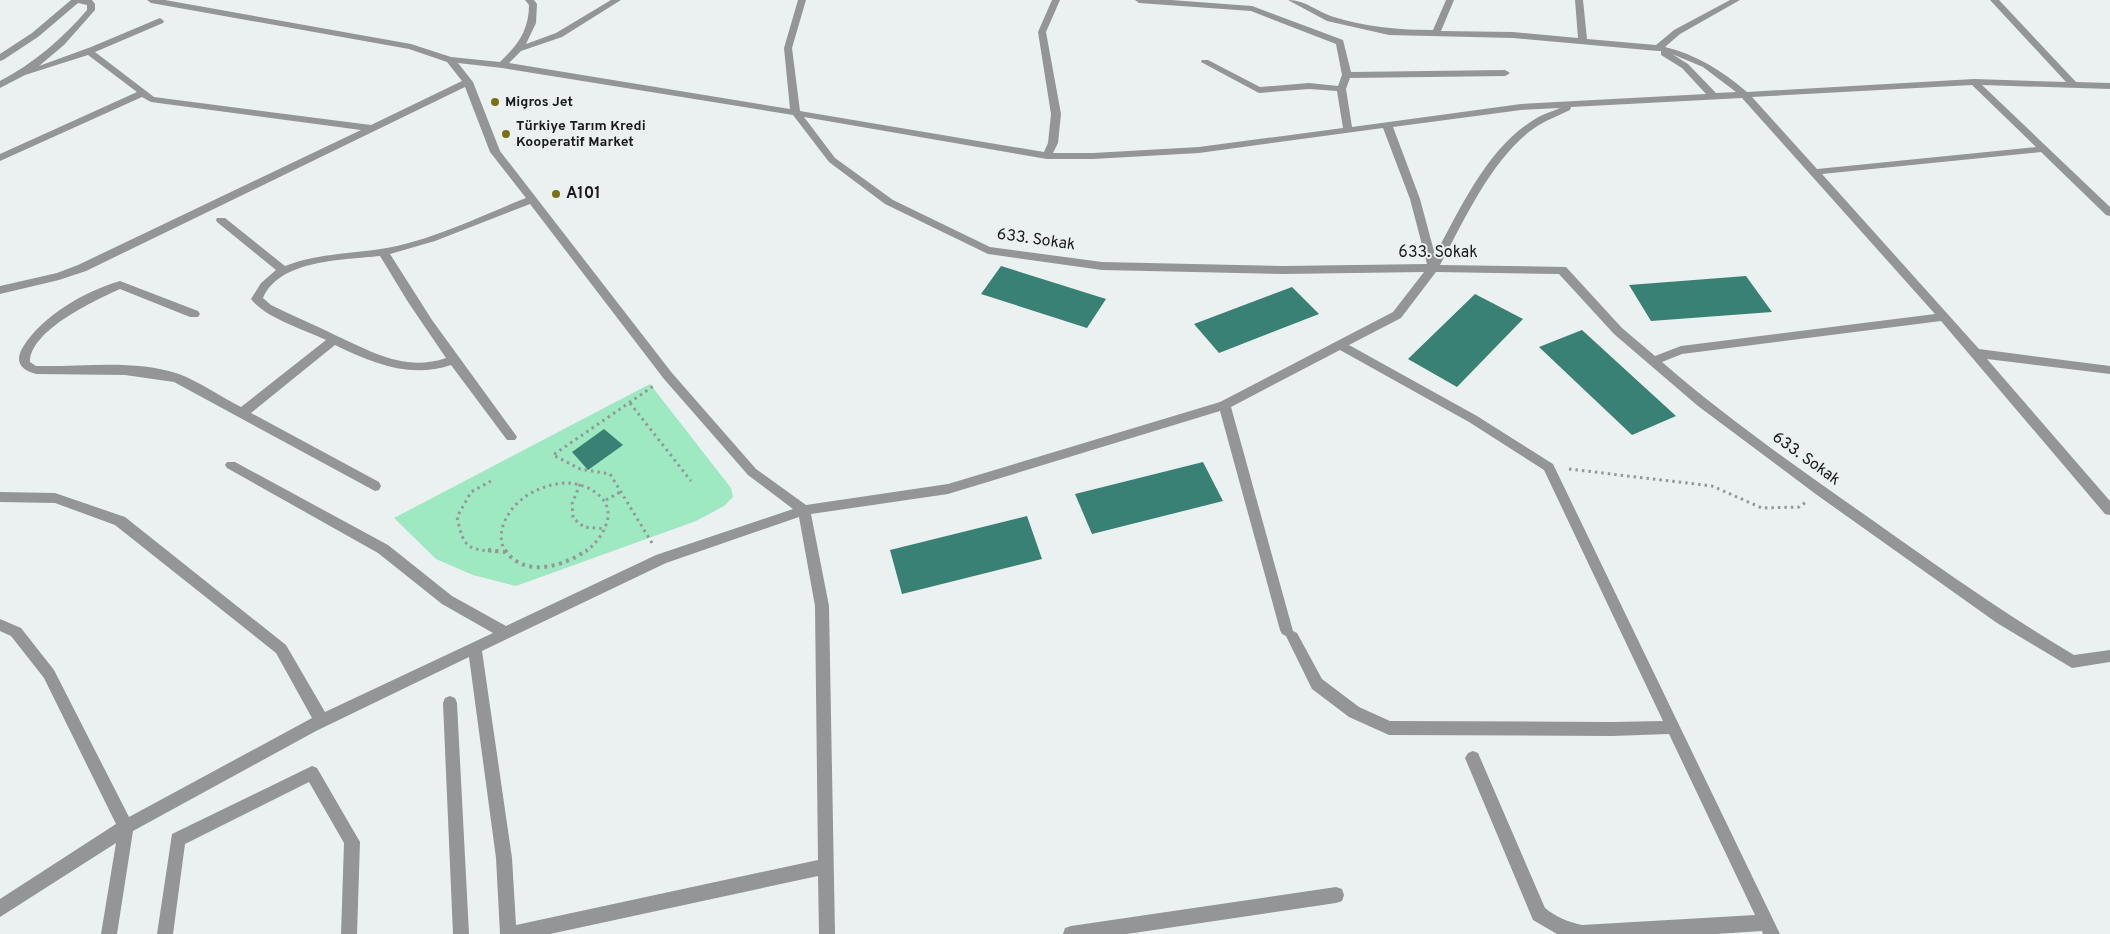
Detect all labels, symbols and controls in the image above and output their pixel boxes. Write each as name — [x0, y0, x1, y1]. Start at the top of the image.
place label: Migros Jet — [505, 94, 573, 111]
marker: Migros Jet — [489, 96, 501, 108]
place label: Türkiye Tarım Kredi Kooperatif Market — [516, 118, 646, 151]
marker: Türkiye Tarım Kredi Kooperatif Market — [500, 128, 512, 140]
place label: A101 — [566, 184, 601, 204]
marker: A101 — [550, 188, 562, 200]
street label: 633. Sokak — [995, 225, 1077, 255]
street label: 633. Sokak — [1398, 243, 1478, 263]
street label: 633. Sokak — [1768, 428, 1844, 490]

